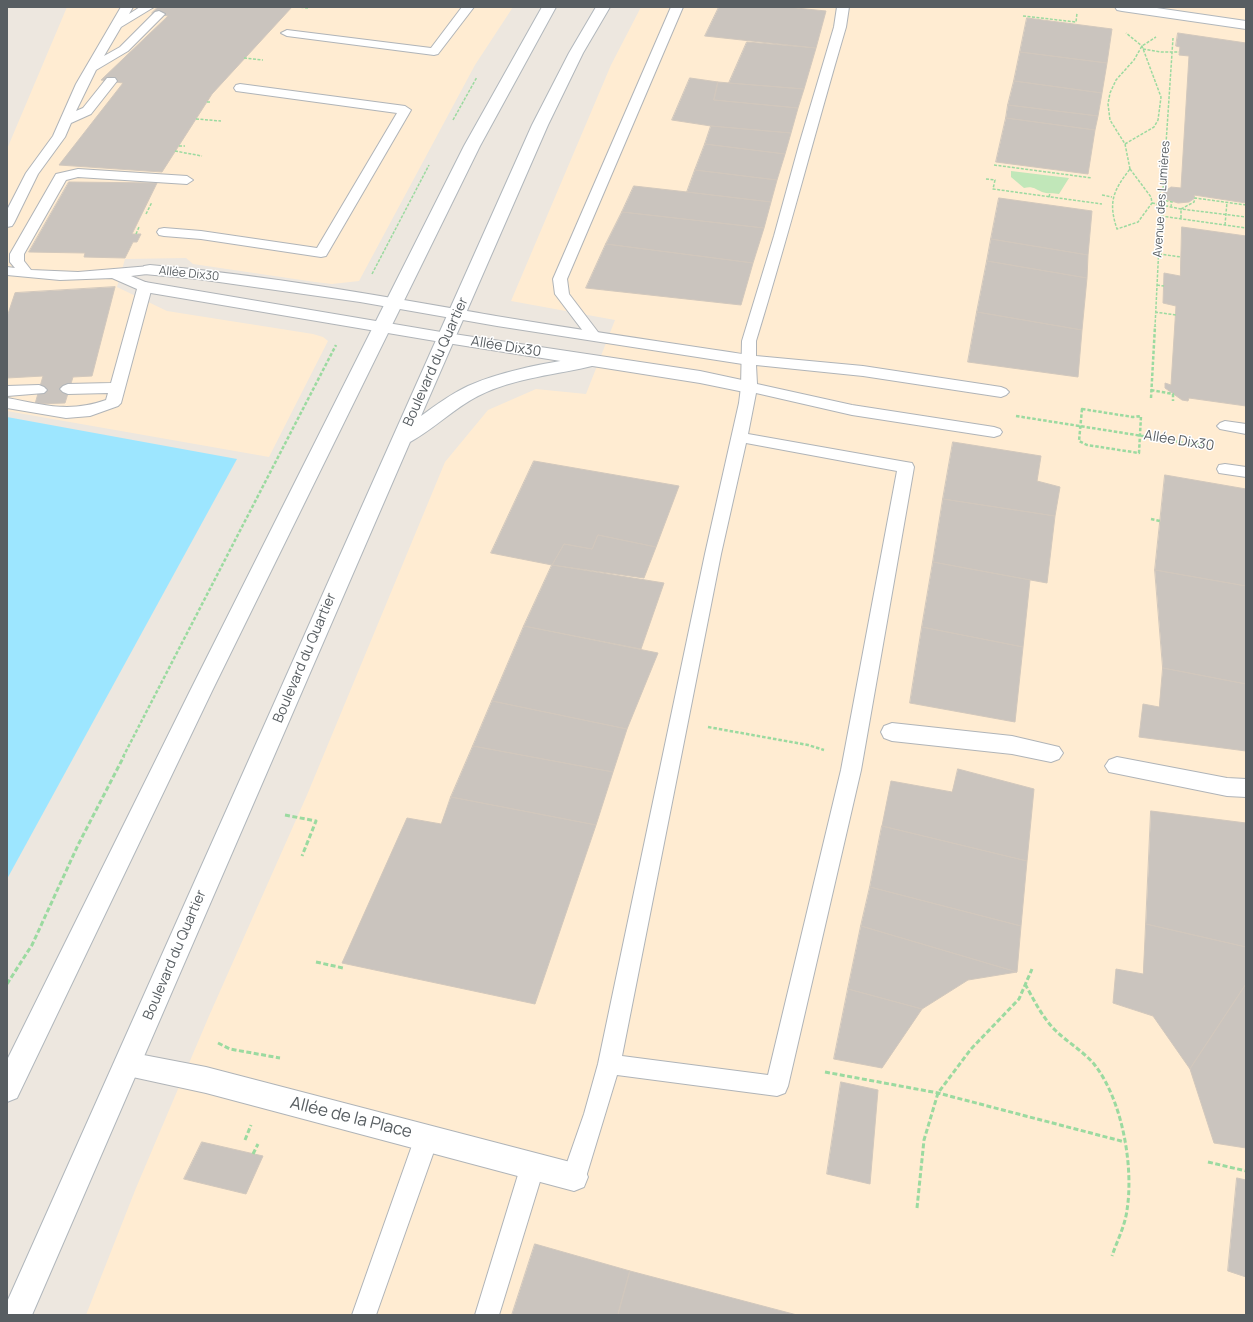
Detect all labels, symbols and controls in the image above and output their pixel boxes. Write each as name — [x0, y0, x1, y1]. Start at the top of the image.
street label: Avenue des Lumières — [1151, 140, 1173, 258]
street label: Allée Dix30 — [158, 264, 220, 284]
street label: Boulevard du Quartier — [400, 295, 472, 429]
street label: Allée Dix30 — [470, 333, 542, 361]
street label: Allée Dix30 — [1143, 427, 1215, 455]
street label: Boulevard du Quartier — [270, 590, 340, 726]
street label: Boulevard du Quartier — [140, 887, 210, 1023]
street label: Allée de la Place — [288, 1093, 414, 1143]

